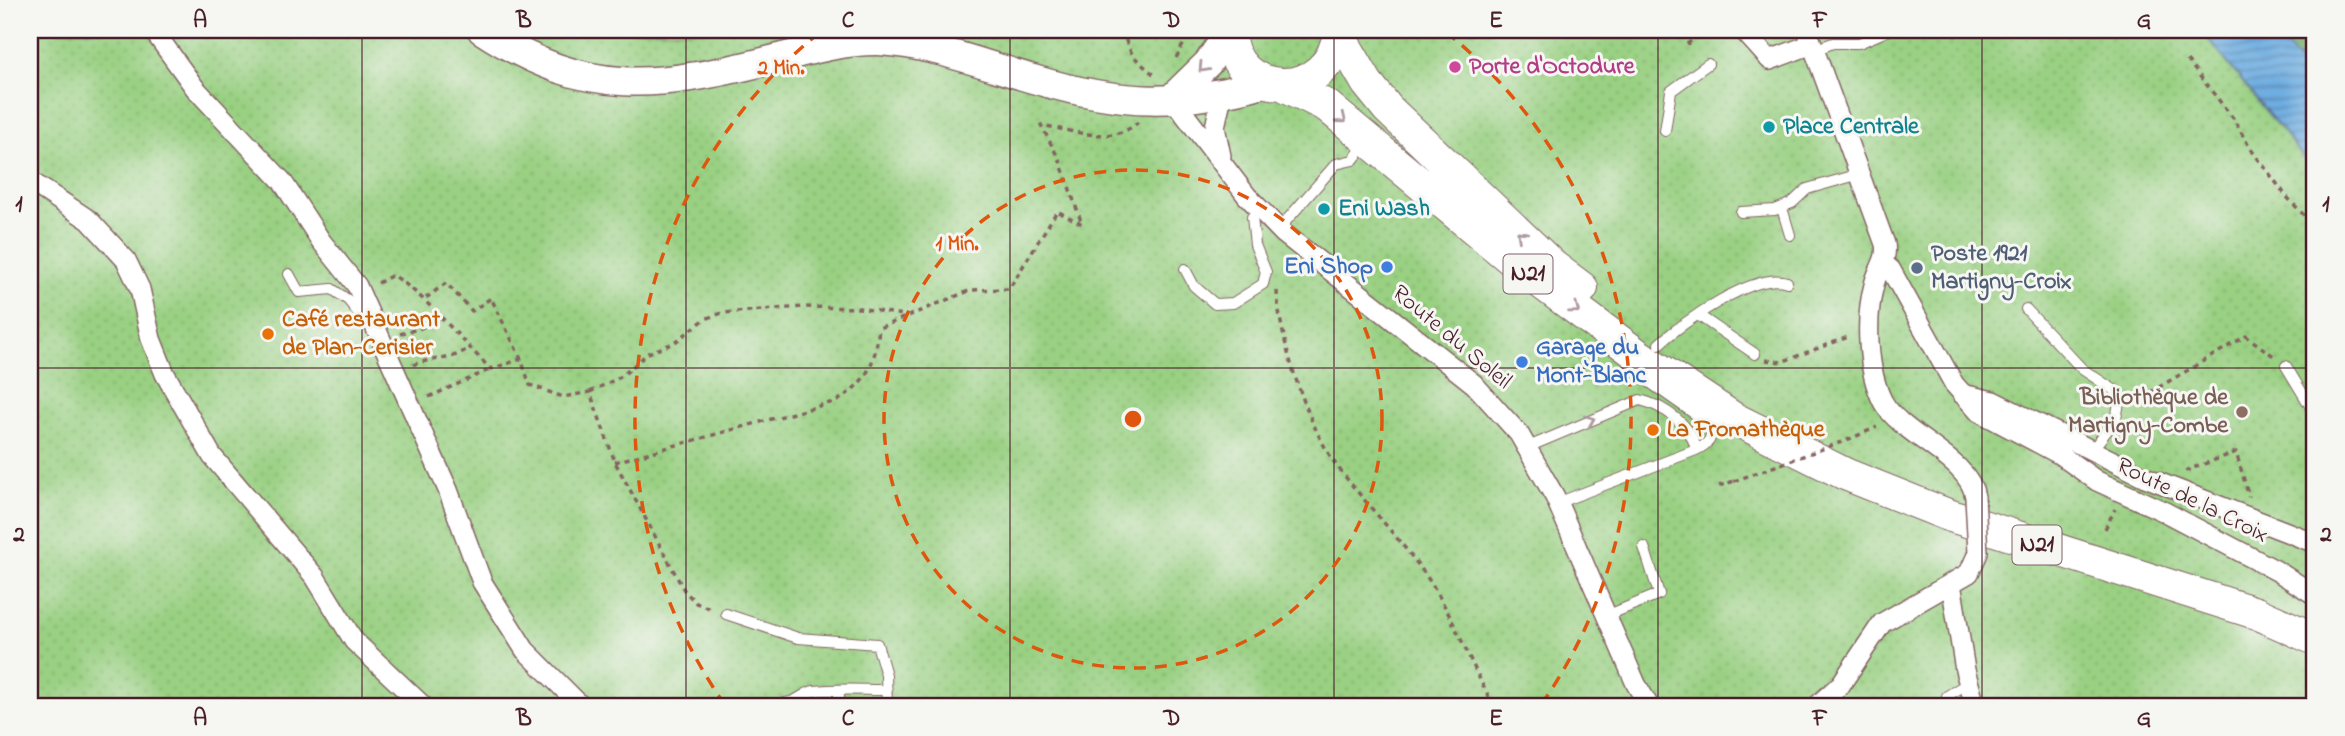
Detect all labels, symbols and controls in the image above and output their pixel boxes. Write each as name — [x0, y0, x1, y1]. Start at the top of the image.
text: A — [193, 5, 207, 38]
text: B — [515, 5, 532, 38]
text: C — [842, 5, 855, 38]
text: D — [1163, 5, 1180, 38]
text: E — [1489, 5, 1503, 38]
text: F — [1812, 5, 1828, 38]
text: G — [2137, 5, 2151, 38]
place label: Porte d'Octodure — [1469, 50, 1636, 85]
text: 2 Min. — [757, 54, 805, 84]
one-way arrow — [1198, 59, 1211, 72]
marker: Porte d'Octodure — [1447, 59, 1463, 75]
place label: Place Centrale — [1783, 110, 1920, 145]
one-way arrow — [1334, 111, 1347, 123]
marker: Place Centrale — [1761, 119, 1777, 135]
text: 1 — [15, 189, 23, 222]
text: 1 — [2322, 189, 2330, 222]
place label: Eni Wash — [1338, 192, 1430, 227]
marker: Eni Wash — [1316, 201, 1332, 217]
text: 1 Min. — [935, 230, 979, 260]
one-way arrow — [1516, 231, 1529, 244]
place label: Poste 1921 Martigny-Croix — [1931, 237, 2072, 301]
place label: Eni Shop — [1284, 250, 1373, 285]
road number: N21 — [1504, 255, 1552, 294]
marker: Eni Shop — [1379, 259, 1395, 275]
marker: Poste 1921 Martigny-Croix — [1909, 260, 1925, 276]
street label: Route du Soleil — [1383, 277, 1519, 399]
one-way arrow — [1568, 301, 1580, 314]
place label: Café restaurant de Plan-Cerisier — [282, 303, 441, 366]
marker: Café restaurant de Plan-Cerisier — [260, 326, 276, 342]
place label: Garage du Mont-Blanc — [1536, 331, 1647, 394]
marker: Garage du Mont-Blanc — [1514, 354, 1530, 370]
place label: Bibliothèque de Martigny-Combe — [2068, 381, 2229, 445]
marker: Bibliothèque de Martigny-Combe — [2234, 404, 2250, 420]
centre of rings — [1121, 407, 1145, 431]
place label: La Fromathèque — [1667, 413, 1826, 448]
one-way arrow — [1583, 414, 1596, 428]
marker: La Fromathèque — [1645, 422, 1661, 438]
street label: Route de la Croix — [2110, 449, 2274, 553]
text: 2 — [12, 519, 25, 552]
text: 2 — [2319, 519, 2332, 552]
road number: N21 — [2012, 526, 2062, 565]
text: A — [193, 703, 207, 736]
text: B — [515, 703, 532, 736]
text: C — [842, 703, 855, 736]
text: D — [1163, 703, 1180, 736]
text: E — [1489, 703, 1503, 736]
text: F — [1812, 703, 1828, 736]
text: G — [2137, 703, 2151, 736]

